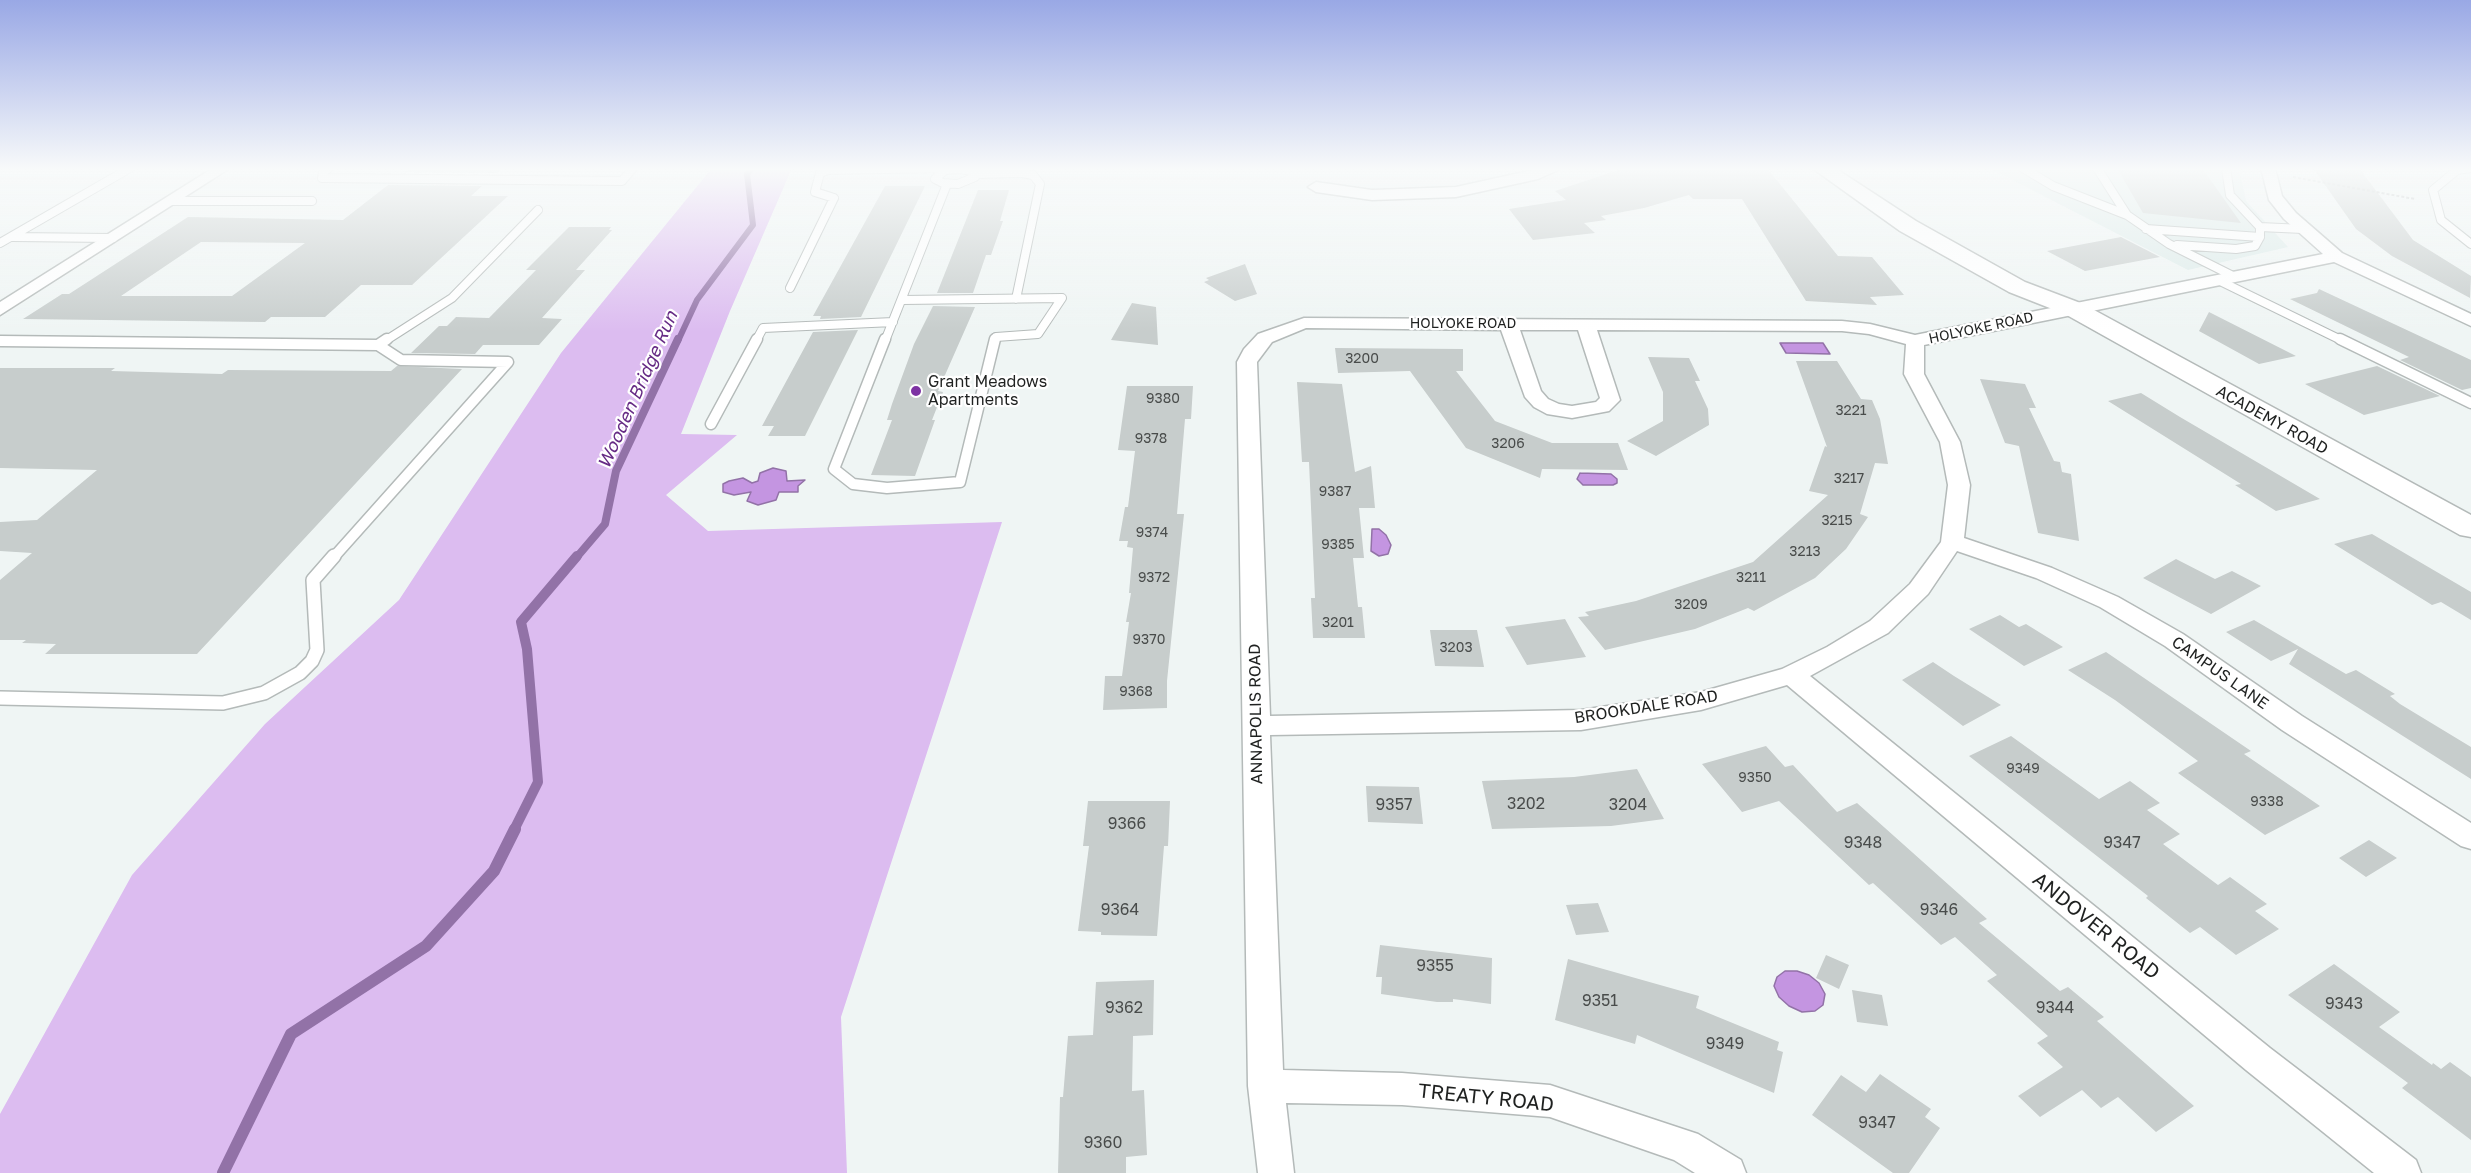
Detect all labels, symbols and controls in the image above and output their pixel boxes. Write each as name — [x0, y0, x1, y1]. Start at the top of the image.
water label: Wooden Bridge Run — [594, 308, 682, 472]
street label: HOLYOKE ROAD — [1927, 309, 2035, 347]
street label: HOLYOKE ROAD — [1410, 316, 1516, 332]
house number: 3200 — [1345, 351, 1379, 367]
place label: Grant Meadows Apartments — [928, 372, 1047, 410]
street label: ACADEMY ROAD — [2213, 381, 2331, 459]
marker: Grant Meadows Apartments — [909, 384, 923, 398]
house number: 9380 — [1146, 391, 1180, 407]
house number: 3221 — [1835, 403, 1867, 419]
house number: 9378 — [1135, 431, 1167, 447]
house number: 3206 — [1491, 436, 1525, 452]
house number: 3217 — [1834, 471, 1864, 487]
house number: 9387 — [1319, 484, 1351, 500]
house number: 3215 — [1821, 513, 1853, 529]
house number: 9374 — [1136, 525, 1168, 541]
house number: 9385 — [1321, 537, 1355, 553]
house number: 3213 — [1789, 544, 1821, 560]
house number: 9372 — [1138, 570, 1170, 586]
house number: 3211 — [1736, 570, 1766, 586]
house number: 3209 — [1674, 597, 1708, 613]
house number: 3201 — [1322, 615, 1354, 631]
house number: 9370 — [1133, 632, 1165, 648]
street label: CAMPUS LANE — [2168, 633, 2272, 713]
house number: 3203 — [1439, 640, 1473, 656]
street label: ANNAPOLIS ROAD — [1245, 643, 1267, 785]
house number: 9368 — [1119, 684, 1153, 700]
street label: BROOKDALE ROAD — [1573, 686, 1719, 728]
house number: 9349 — [2006, 761, 2040, 777]
house number: 9350 — [1738, 770, 1772, 786]
house number: 3202 — [1507, 794, 1545, 814]
house number: 9338 — [2250, 794, 2284, 810]
house number: 9357 — [1376, 795, 1412, 815]
house number: 3204 — [1609, 795, 1647, 815]
house number: 9366 — [1108, 814, 1146, 834]
house number: 9348 — [1844, 833, 1882, 853]
house number: 9347 — [2103, 833, 2141, 853]
street label: ANDOVER ROAD — [2028, 867, 2164, 985]
house number: 9364 — [1101, 900, 1139, 920]
house number: 9346 — [1920, 900, 1958, 920]
house number: 9355 — [1416, 956, 1454, 976]
house number: 9351 — [1582, 991, 1618, 1011]
house number: 9343 — [2325, 994, 2363, 1014]
house number: 9362 — [1105, 998, 1143, 1018]
house number: 9344 — [2036, 998, 2074, 1018]
house number: 9349 — [1706, 1034, 1744, 1054]
street label: TREATY ROAD — [1417, 1079, 1555, 1117]
house number: 9347 — [1858, 1113, 1896, 1133]
house number: 9360 — [1084, 1133, 1122, 1153]

